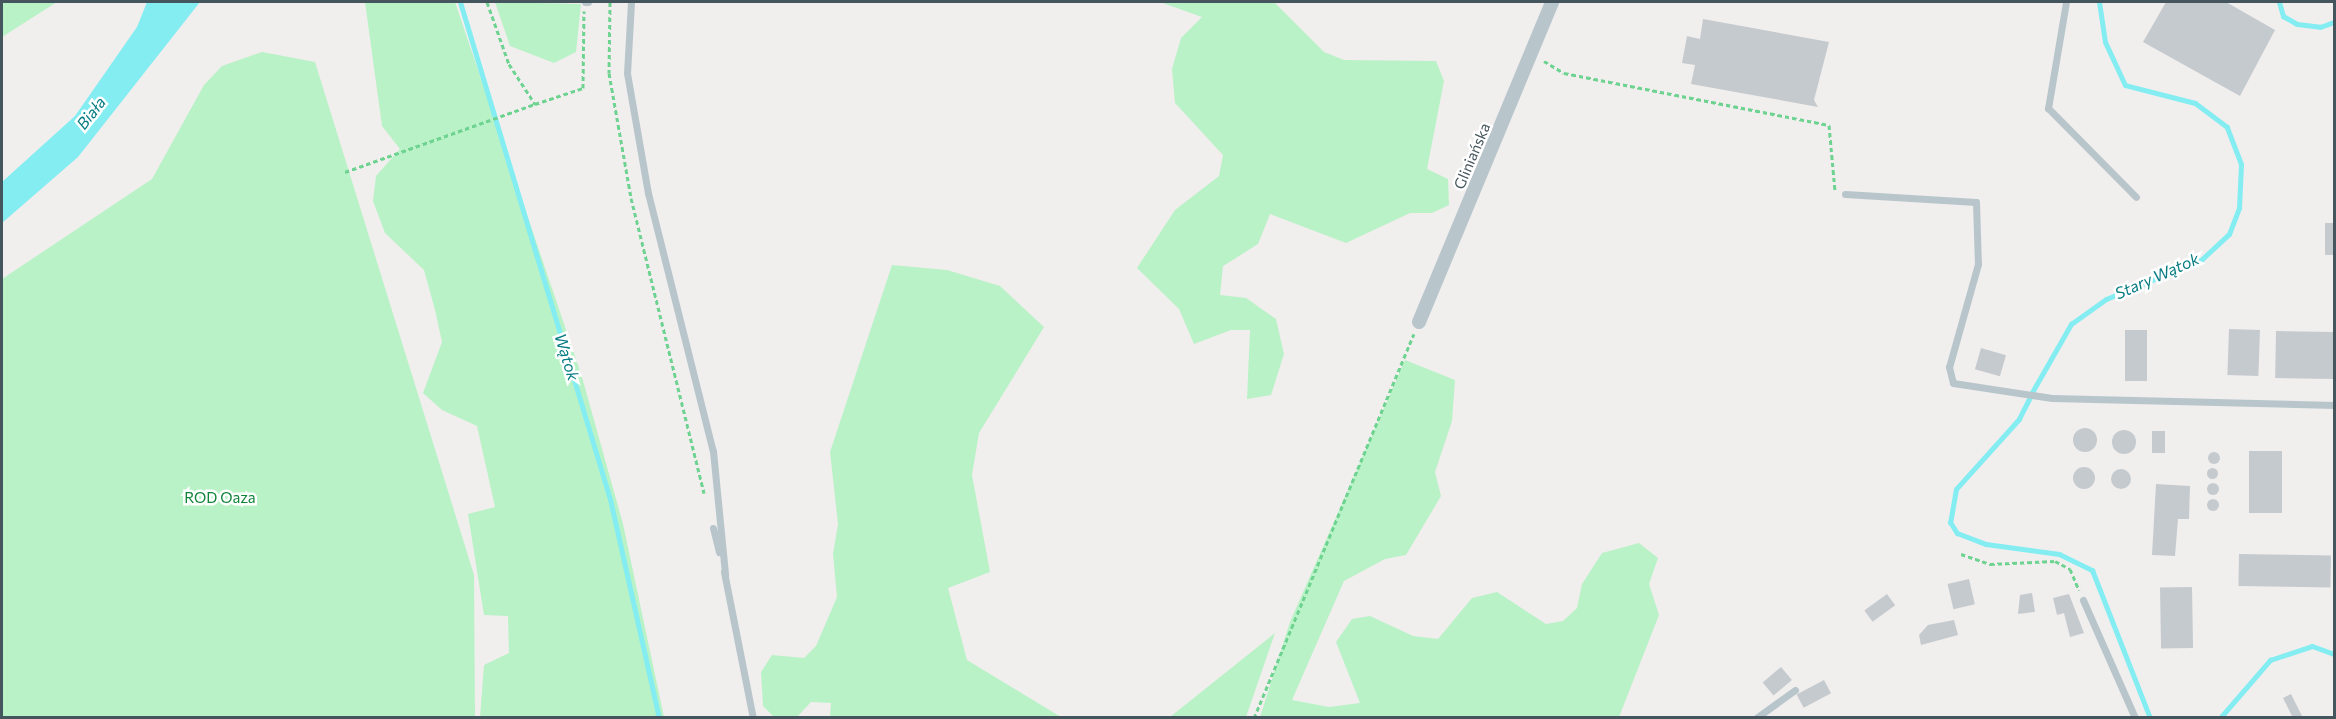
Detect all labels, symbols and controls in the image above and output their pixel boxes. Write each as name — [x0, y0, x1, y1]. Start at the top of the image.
water label: Biała — [72, 93, 110, 133]
street label: Gliniańska — [1450, 120, 1494, 192]
water label: Stary Wątok — [2112, 249, 2202, 303]
water label: Wątok — [551, 331, 583, 383]
park label: ROD Oaza — [184, 489, 256, 507]

